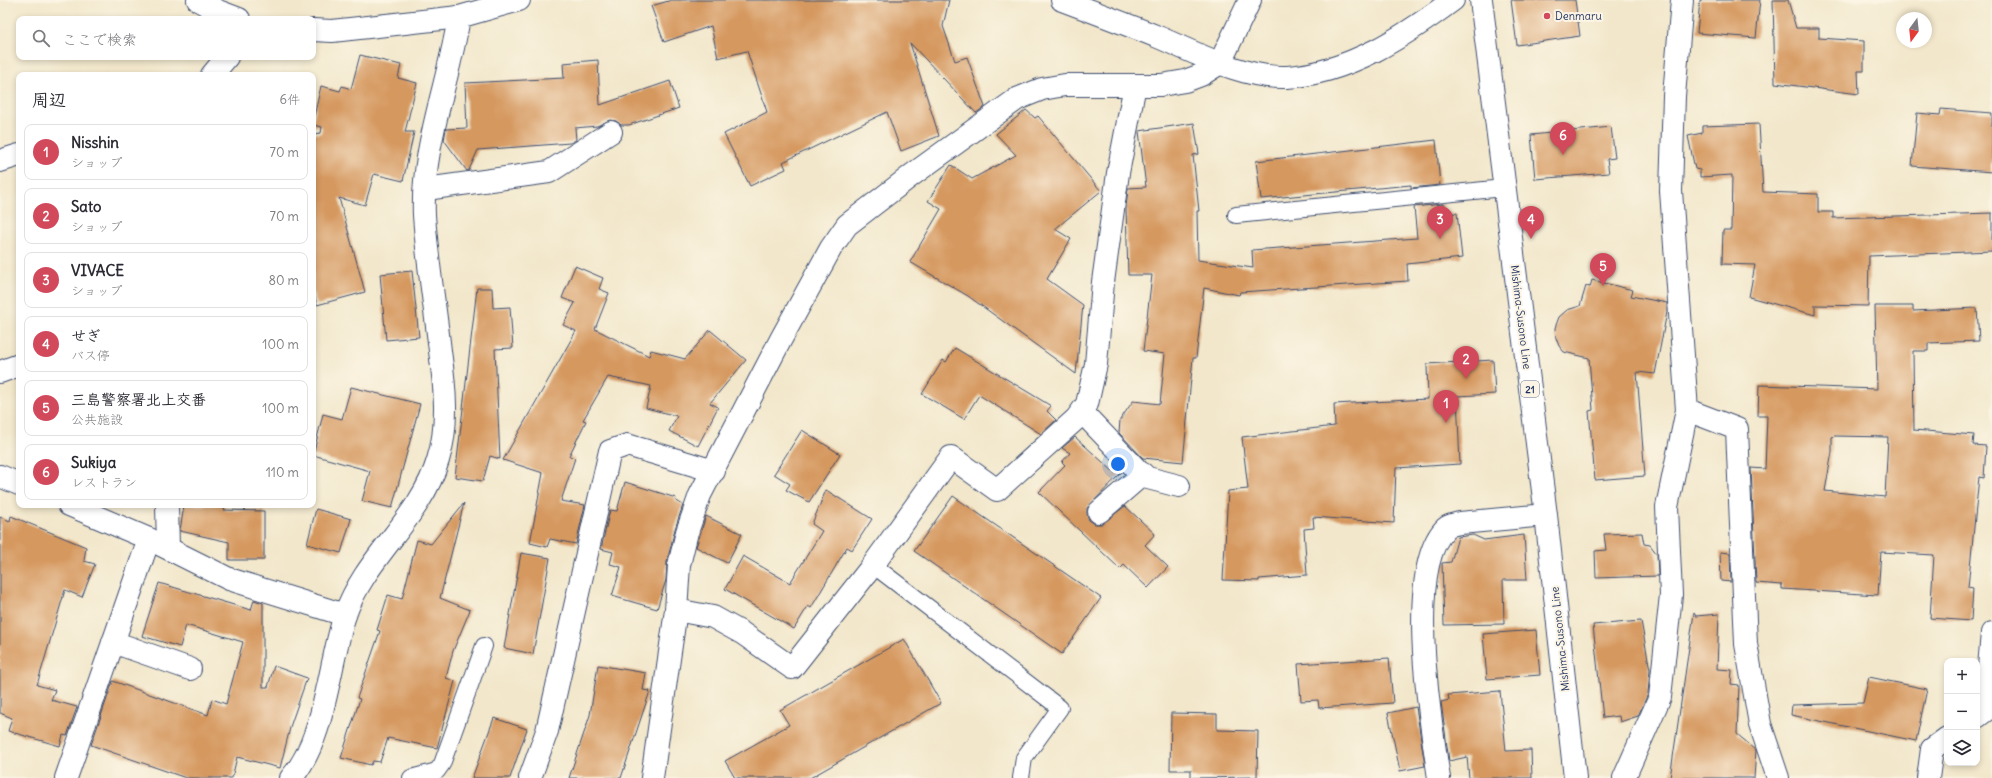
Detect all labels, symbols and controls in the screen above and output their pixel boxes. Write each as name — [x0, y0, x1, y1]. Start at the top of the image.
place label: Denmaru — [1555, 9, 1603, 23]
marker: Denmaru — [1542, 11, 1552, 21]
north arrow — [1896, 12, 1932, 48]
search box — [16, 16, 316, 60]
icon: search — [30, 27, 52, 49]
text: ここで検索 — [62, 30, 137, 49]
text: 周辺 — [32, 89, 66, 111]
text: 6件 — [279, 91, 300, 108]
pin: 6 — [1550, 122, 1576, 155]
text: Nisshin — [71, 133, 119, 152]
text: 1 — [43, 144, 49, 161]
text: 70 m — [270, 144, 299, 161]
text: ショップ — [71, 154, 122, 171]
text: Sato — [71, 197, 101, 216]
pin: 3 — [1427, 206, 1453, 239]
pin: 4 — [1518, 206, 1544, 239]
text: 2 — [42, 208, 50, 225]
text: 70 m — [270, 208, 299, 225]
text: ショップ — [71, 218, 122, 235]
pin: 5 — [1590, 253, 1616, 286]
text: VIVACE — [71, 261, 124, 280]
street label: Mishima-Susono Line — [1508, 264, 1534, 370]
text: 3 — [42, 272, 50, 289]
text: 80 m — [268, 272, 299, 289]
text: ショップ — [71, 282, 122, 299]
text: せぎ — [71, 326, 101, 345]
text: 4 — [42, 336, 50, 353]
text: 100 m — [262, 336, 299, 353]
pin: 2 — [1453, 346, 1479, 379]
text: バス停 — [71, 347, 110, 364]
road number: 21 — [1521, 381, 1539, 397]
text: 三島警察署北上交番 — [71, 390, 206, 409]
pin: 1 — [1433, 390, 1459, 423]
text: 5 — [42, 400, 50, 417]
text: 100 m — [262, 400, 299, 417]
text: 公共施設 — [71, 411, 123, 428]
text: Sukiya — [71, 453, 116, 472]
your location — [1108, 454, 1128, 474]
text: 6 — [42, 464, 50, 481]
text: 110 m — [266, 464, 299, 481]
text: レストラン — [71, 474, 137, 491]
street label: Mishima-Susono Line — [1548, 586, 1572, 692]
map controls — [1944, 658, 1980, 766]
button: + — [1944, 658, 1980, 694]
button: − — [1944, 694, 1980, 730]
button: layers — [1944, 730, 1980, 766]

